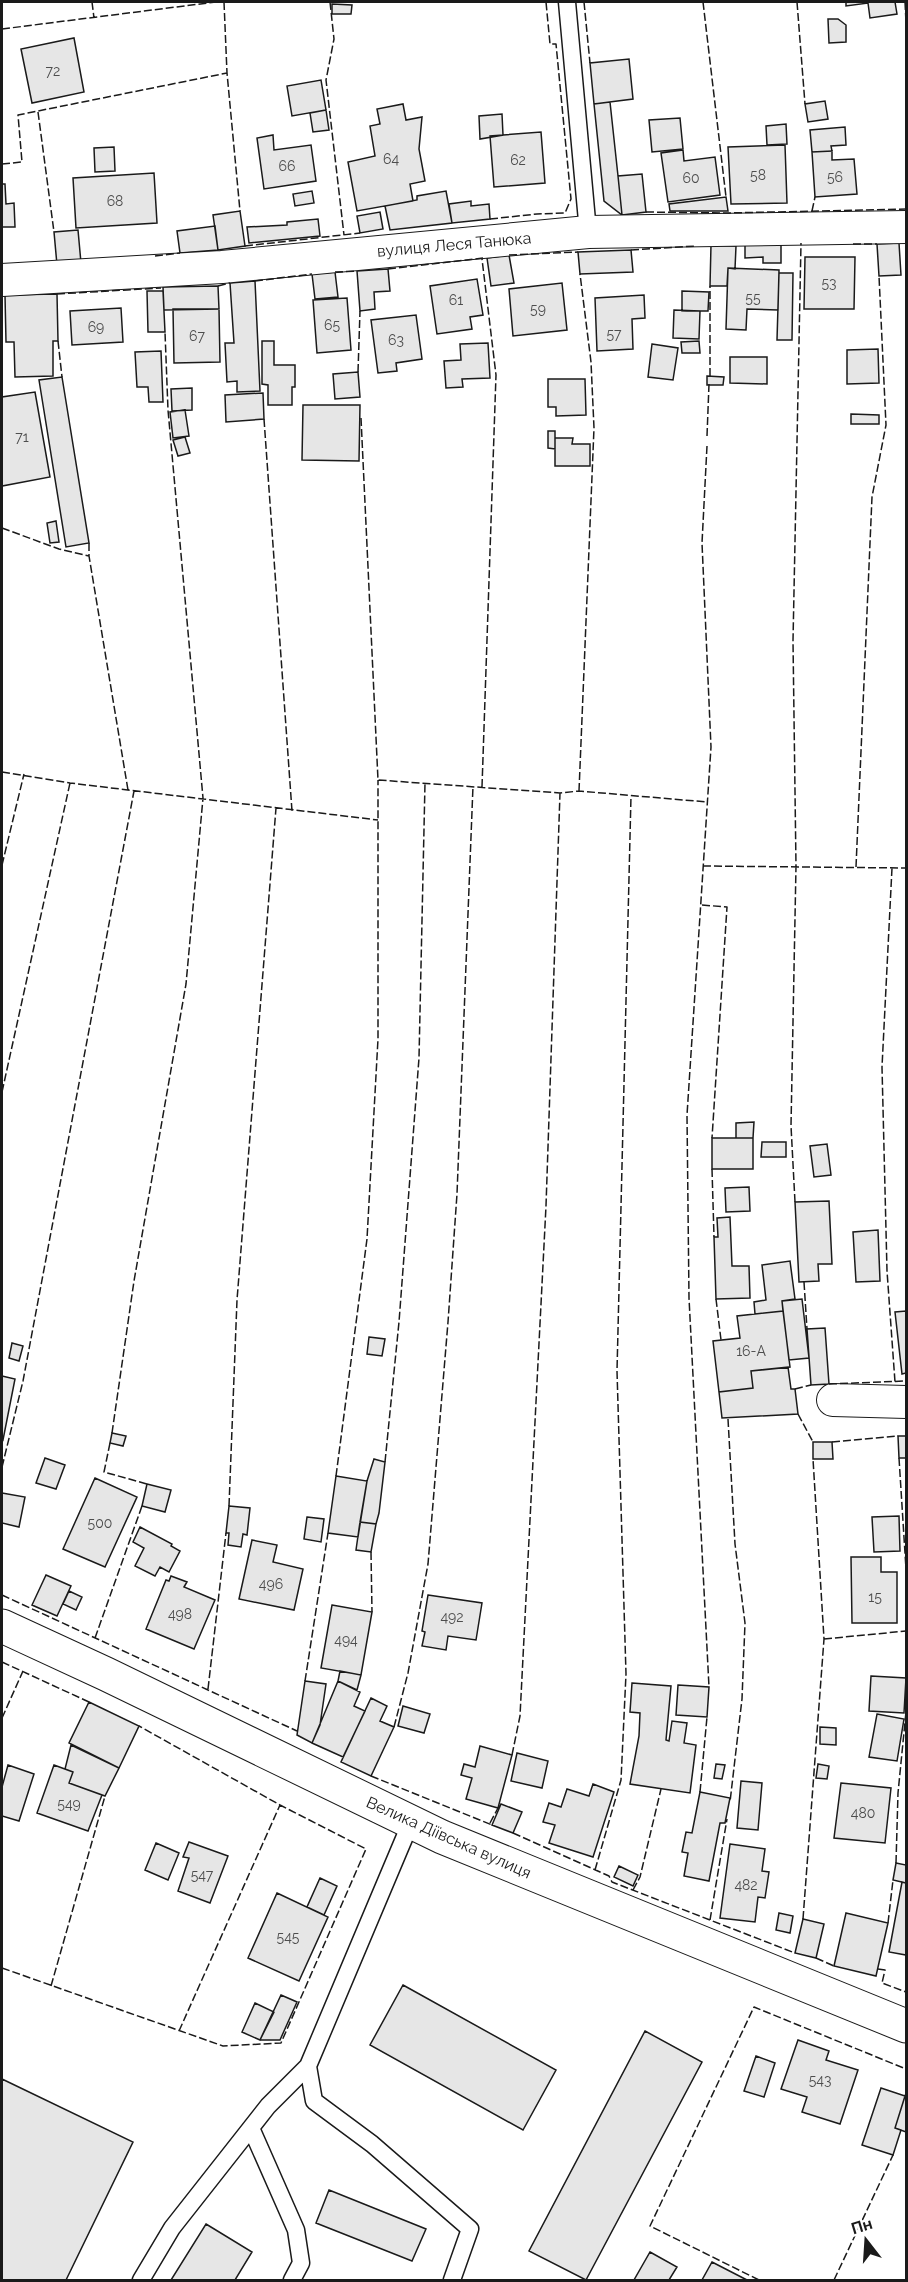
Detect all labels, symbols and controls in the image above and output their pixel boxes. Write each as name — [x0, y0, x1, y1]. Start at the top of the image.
house number: 72 — [46, 63, 60, 79]
house number: 64 — [383, 151, 399, 167]
house number: 62 — [510, 152, 526, 168]
house number: 66 — [279, 158, 295, 174]
house number: 58 — [750, 167, 766, 183]
house number: 56 — [827, 169, 843, 185]
house number: 60 — [682, 170, 700, 186]
house number: 68 — [107, 193, 123, 209]
street label: вулиця Леся Танюка — [376, 228, 532, 261]
house number: 53 — [821, 275, 837, 291]
house number: 55 — [745, 290, 761, 306]
house number: 61 — [449, 292, 463, 308]
house number: 59 — [530, 301, 546, 317]
house number: 65 — [324, 317, 340, 333]
house number: 69 — [88, 319, 104, 335]
house number: 57 — [606, 326, 622, 342]
house number: 67 — [189, 328, 205, 344]
house number: 63 — [388, 332, 404, 348]
house number: 71 — [15, 429, 29, 445]
house number: 16-А — [736, 1343, 766, 1359]
house number: 500 — [88, 1515, 112, 1531]
house number: 496 — [259, 1576, 283, 1592]
house number: 15 — [868, 1589, 882, 1605]
house number: 498 — [168, 1606, 192, 1622]
house number: 492 — [440, 1609, 464, 1625]
house number: 494 — [334, 1632, 358, 1648]
street label: Велика Діївська вулиця — [363, 1793, 534, 1882]
house number: 549 — [57, 1796, 81, 1812]
house number: 480 — [851, 1805, 875, 1821]
house number: 547 — [191, 1867, 214, 1883]
house number: 482 — [734, 1877, 758, 1893]
house number: 545 — [277, 1929, 300, 1945]
house number: 543 — [809, 2072, 831, 2088]
north arrow — [836, 2210, 896, 2270]
text: Пн — [849, 2214, 875, 2238]

